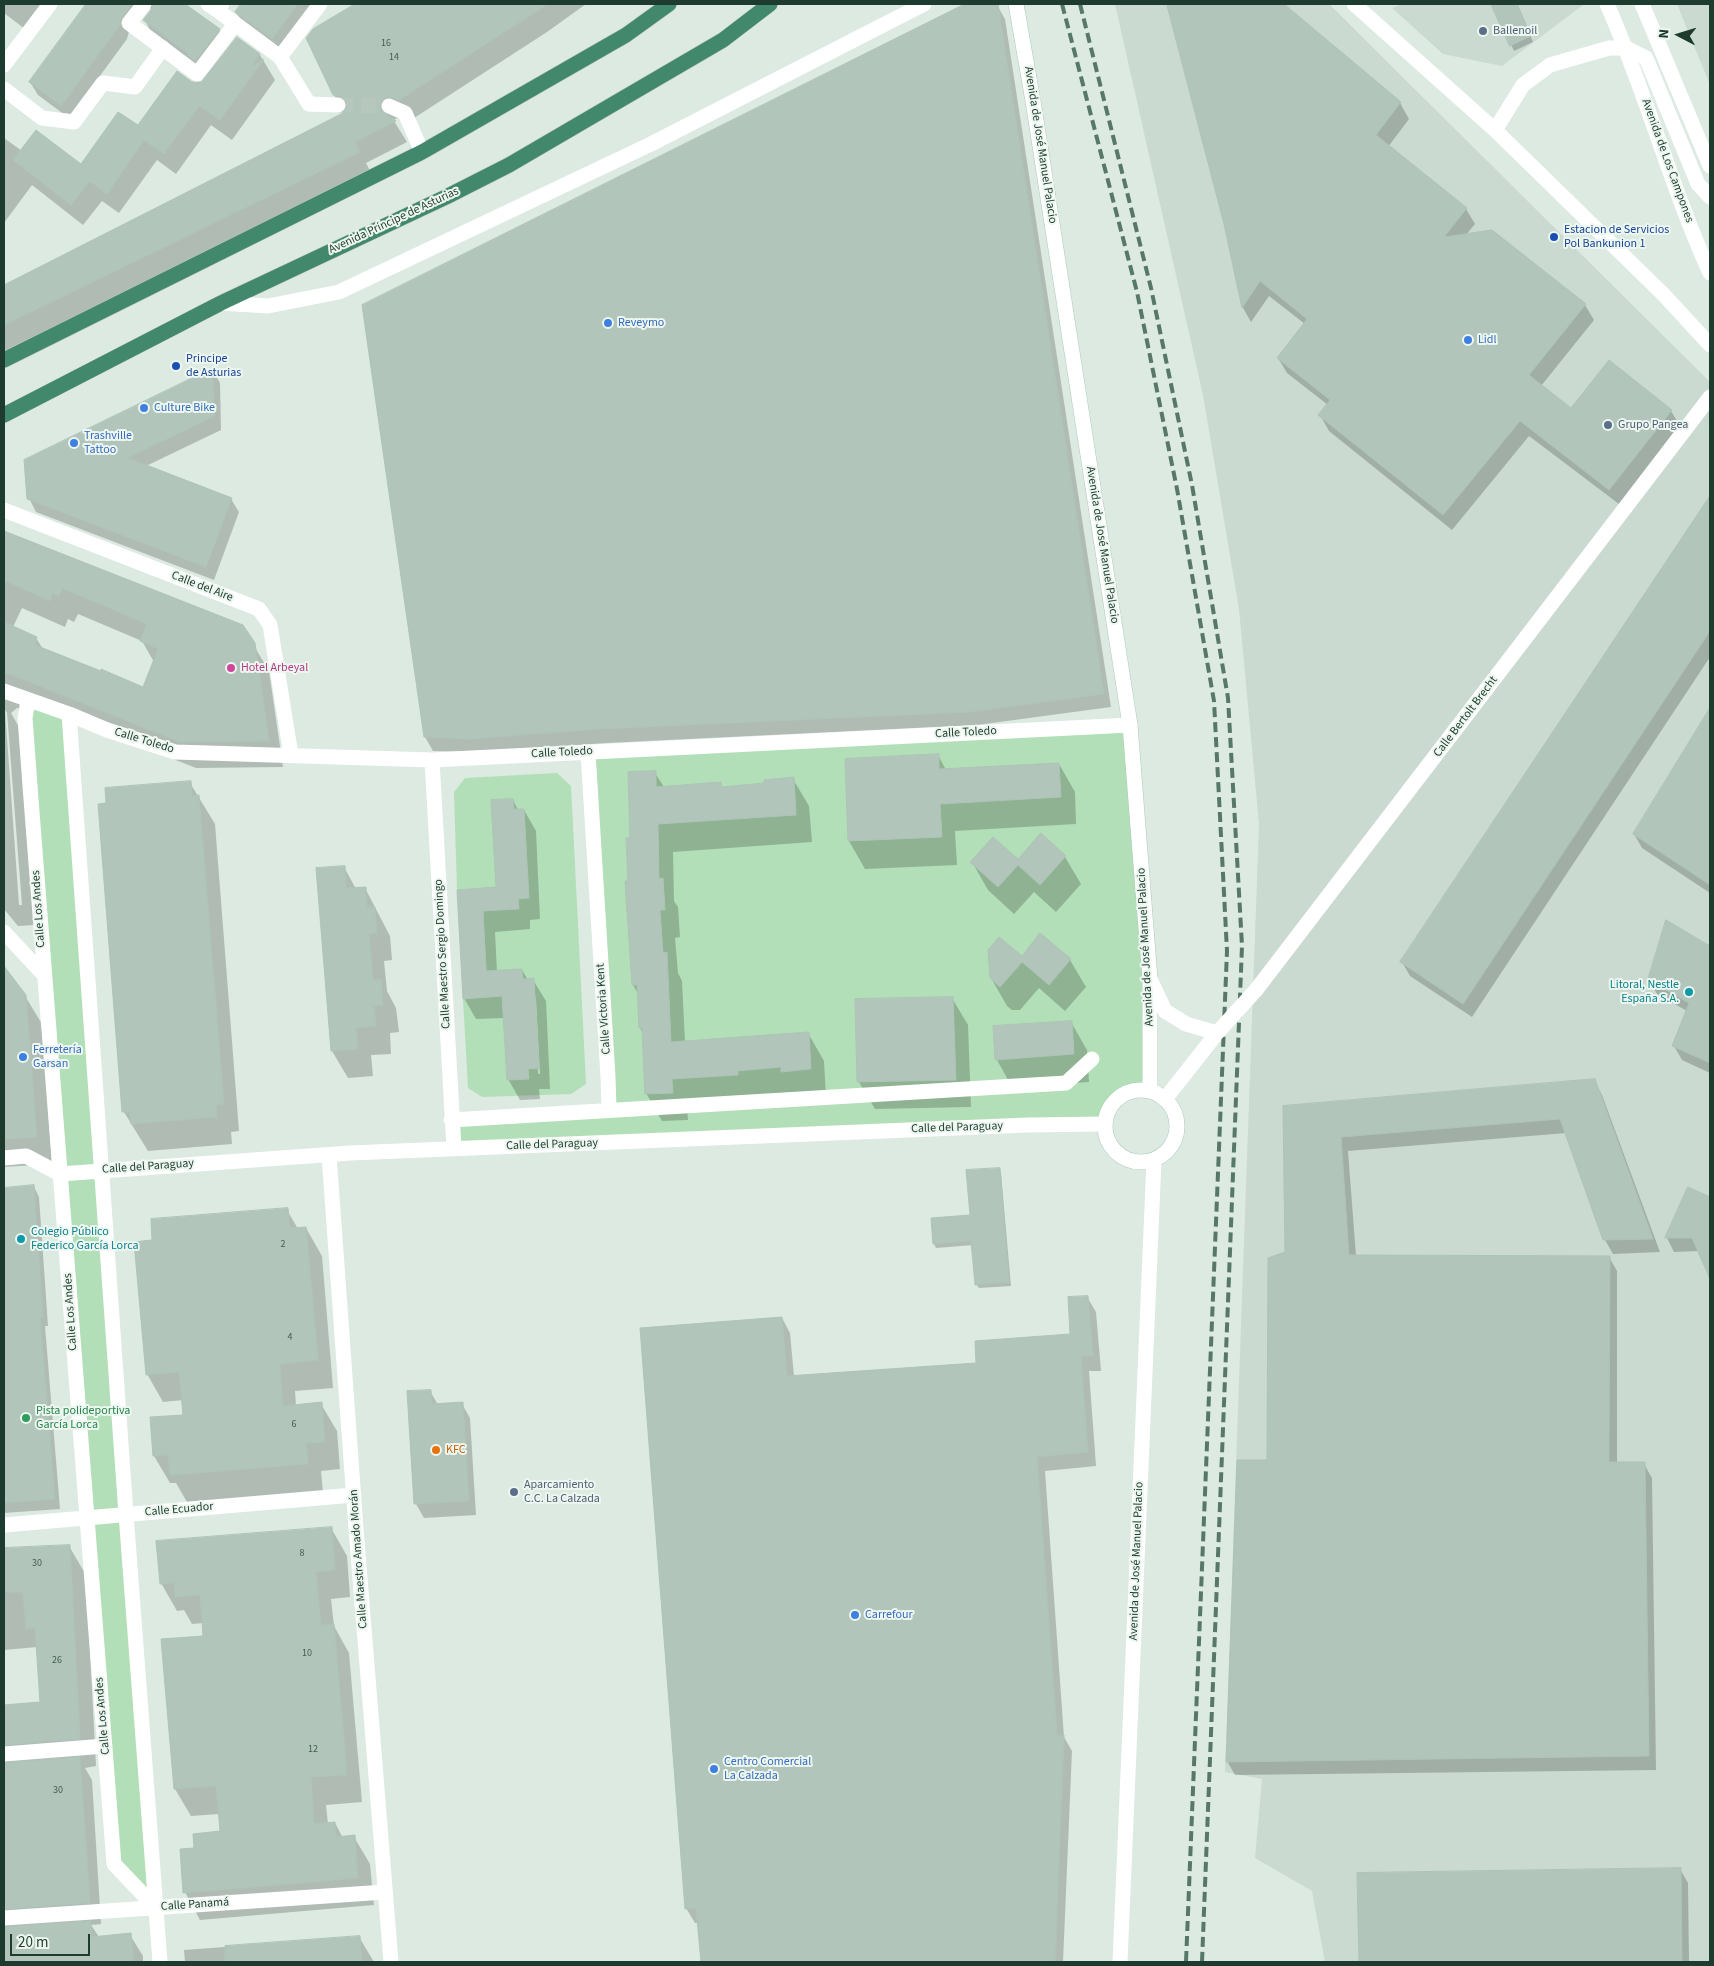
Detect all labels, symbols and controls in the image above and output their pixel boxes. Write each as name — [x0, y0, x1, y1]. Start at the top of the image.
north arrow — [1654, 10, 1704, 60]
place label: Ballenoil — [1493, 24, 1537, 38]
marker: Ballenoil — [1477, 25, 1489, 37]
text: N — [1654, 28, 1674, 39]
house number: 16 — [381, 38, 391, 50]
house number: 14 — [389, 52, 399, 64]
street label: Avenida de José Manuel Palacio — [1020, 65, 1060, 225]
street label: Avenida de Los Campones — [1638, 97, 1696, 225]
street label: Avenida Príncipe de Asturias — [327, 185, 461, 257]
place label: Estacion de Servicios Pol Bankunion 1 — [1564, 223, 1669, 251]
marker: Estacion de Servicios Pol Bankunion 1 — [1548, 231, 1560, 243]
place label: Reveymo — [618, 316, 664, 330]
marker: Reveymo — [602, 317, 614, 329]
place label: Lidl — [1478, 333, 1497, 347]
marker: Lidl — [1462, 334, 1474, 346]
place label: Principe de Asturias — [186, 352, 241, 380]
marker: Principe de Asturias — [170, 360, 182, 372]
place label: Culture Bike — [154, 401, 215, 415]
marker: Culture Bike — [138, 402, 150, 414]
place label: Grupo Pangea — [1618, 418, 1688, 432]
marker: Grupo Pangea — [1602, 419, 1614, 431]
place label: Trashville Tattoo — [84, 429, 132, 457]
marker: Trashville Tattoo — [68, 437, 80, 449]
street label: Avenida de José Manuel Palacio — [1082, 465, 1122, 625]
street label: Calle del Aire — [169, 569, 235, 605]
place label: Hotel Arbeyal — [241, 661, 308, 675]
marker: Hotel Arbeyal — [225, 662, 237, 674]
street label: Calle Bertolt Brecht — [1431, 674, 1501, 760]
street label: Calle Toledo — [935, 724, 997, 742]
street label: Calle Toledo — [112, 725, 176, 757]
street label: Calle Toledo — [531, 744, 593, 762]
street label: Avenida de José Manuel Palacio — [1135, 867, 1157, 1027]
street label: Calle Los Andes — [29, 870, 49, 948]
street label: Calle Maestro Sergio Domingo — [432, 879, 454, 1029]
street label: Calle Victoria Kent — [594, 963, 614, 1055]
place label: Litoral, Nestle España S.A. — [1610, 978, 1679, 1006]
marker: Litoral, Nestle España S.A. — [1683, 986, 1695, 998]
place label: Ferretería Garsan — [33, 1043, 82, 1071]
marker: Ferretería Garsan — [17, 1051, 29, 1063]
street label: Calle del Paraguay — [911, 1119, 1003, 1137]
street label: Calle del Paraguay — [506, 1136, 598, 1154]
street label: Calle del Paraguay — [102, 1157, 194, 1177]
place label: Colegio Público Federico García Lorca — [31, 1225, 139, 1253]
marker: Colegio Público Federico García Lorca — [15, 1233, 27, 1245]
house number: 2 — [281, 1239, 285, 1251]
street label: Calle Los Andes — [61, 1273, 81, 1351]
house number: 4 — [288, 1332, 292, 1344]
place label: Pista polideportiva García Lorca — [36, 1404, 130, 1432]
marker: Pista polideportiva García Lorca — [20, 1412, 32, 1424]
house number: 6 — [292, 1419, 296, 1431]
place label: KFC — [446, 1443, 466, 1457]
marker: KFC — [430, 1444, 442, 1456]
place label: Aparcamiento C.C. La Calzada — [524, 1478, 600, 1506]
street label: Avenida de José Manuel Palacio — [1127, 1481, 1147, 1641]
marker: Aparcamiento C.C. La Calzada — [508, 1486, 520, 1498]
street label: Calle Maestro Amado Morán — [347, 1489, 371, 1629]
street label: Calle Ecuador — [144, 1500, 214, 1520]
house number: 8 — [300, 1548, 304, 1560]
house number: 30 — [32, 1558, 42, 1570]
place label: Carrefour — [865, 1608, 913, 1622]
marker: Carrefour — [849, 1609, 861, 1621]
house number: 10 — [302, 1648, 312, 1660]
house number: 26 — [52, 1655, 62, 1667]
street label: Calle Los Andes — [92, 1677, 114, 1755]
house number: 12 — [308, 1744, 318, 1756]
place label: Centro Comercial La Calzada — [724, 1755, 811, 1783]
marker: Centro Comercial La Calzada — [708, 1763, 720, 1775]
house number: 30 — [53, 1785, 63, 1797]
street label: Calle Panamá — [160, 1895, 230, 1915]
scale bar — [12, 1924, 92, 1956]
text: 20 m — [18, 1932, 48, 1953]

